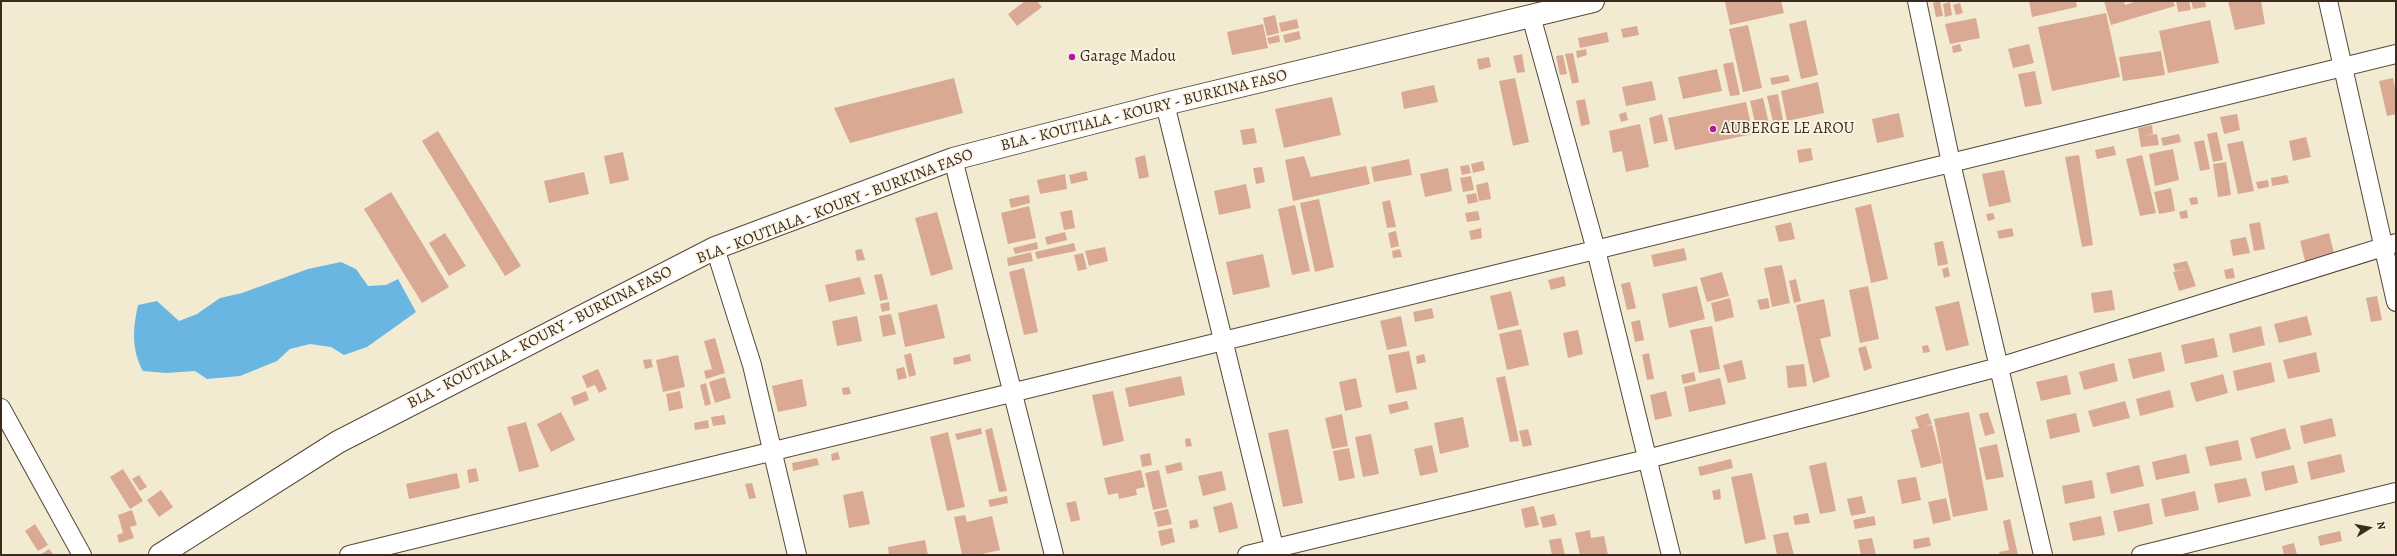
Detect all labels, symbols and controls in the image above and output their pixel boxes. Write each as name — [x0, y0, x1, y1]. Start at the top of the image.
place label: Garage Madou — [1080, 47, 1176, 67]
marker: Garage Madou — [1067, 52, 1077, 62]
street label: BLA - KOUTIALA - KOURY - BURKINA FASO — [999, 66, 1289, 156]
place label: AUBERGE LE AROU — [1721, 119, 1854, 139]
marker: AUBERGE LE AROU — [1708, 124, 1718, 134]
street label: BLA - KOUTIALA - KOURY - BURKINA FASO — [694, 145, 976, 269]
street label: BLA - KOUTIALA - KOURY - BURKINA FASO — [404, 263, 676, 413]
north arrow — [2349, 508, 2389, 548]
text: N — [2373, 520, 2389, 531]

